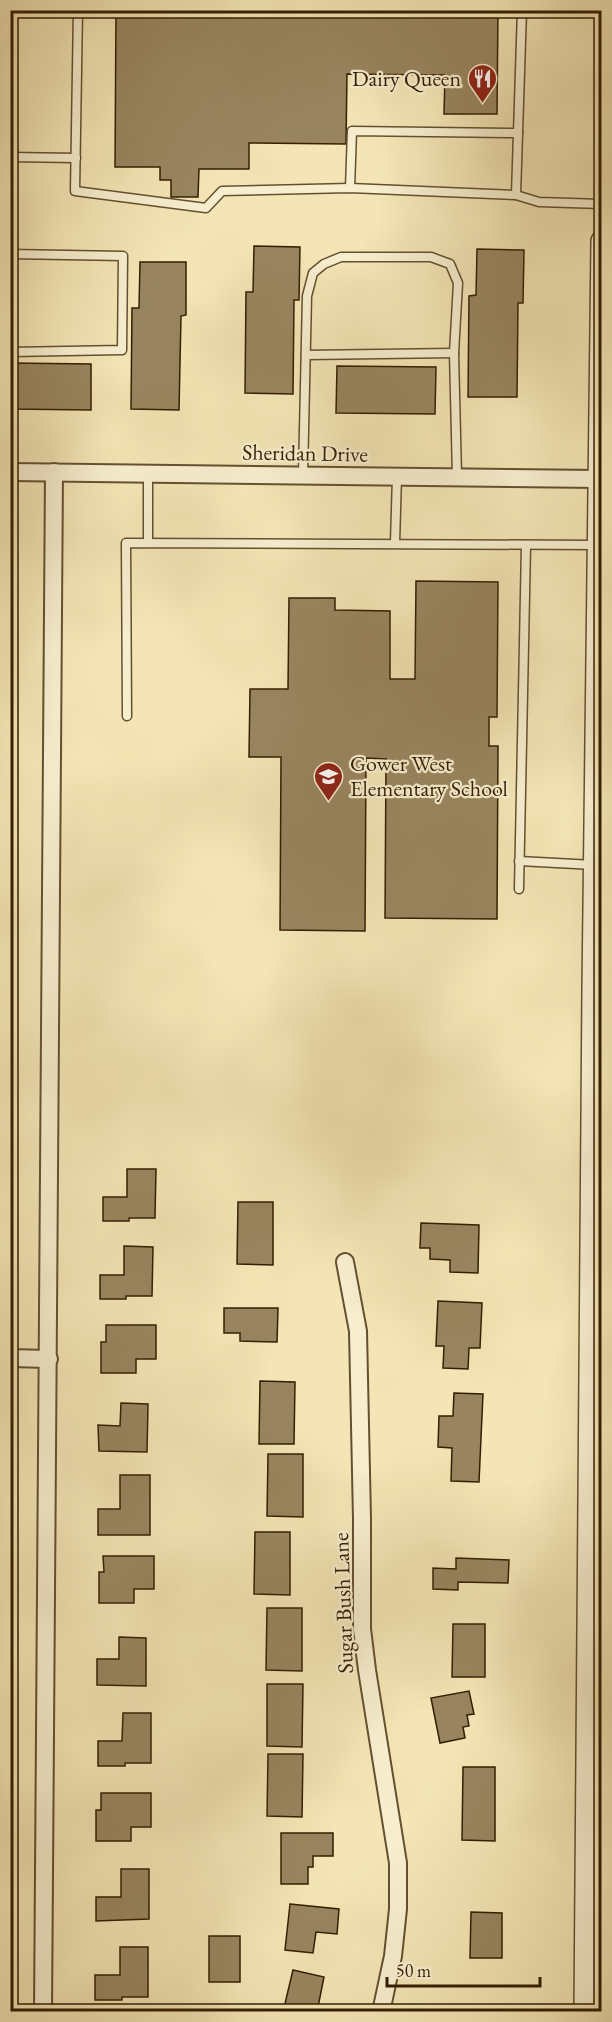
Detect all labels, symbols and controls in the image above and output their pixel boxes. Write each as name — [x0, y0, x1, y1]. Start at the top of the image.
restaurant icon: Dairy Queen — [466, 62, 498, 104]
place label: Dairy Queen — [352, 64, 461, 93]
street label: Sheridan Drive — [242, 437, 369, 469]
place label: Gower West Elementary School — [350, 749, 508, 803]
school or university icon: Gower West Elementary School — [313, 760, 345, 802]
street label: Sugar Bush Lane — [326, 1532, 360, 1674]
scale bar — [387, 1950, 540, 1988]
text: 50 m — [396, 1959, 431, 1982]

